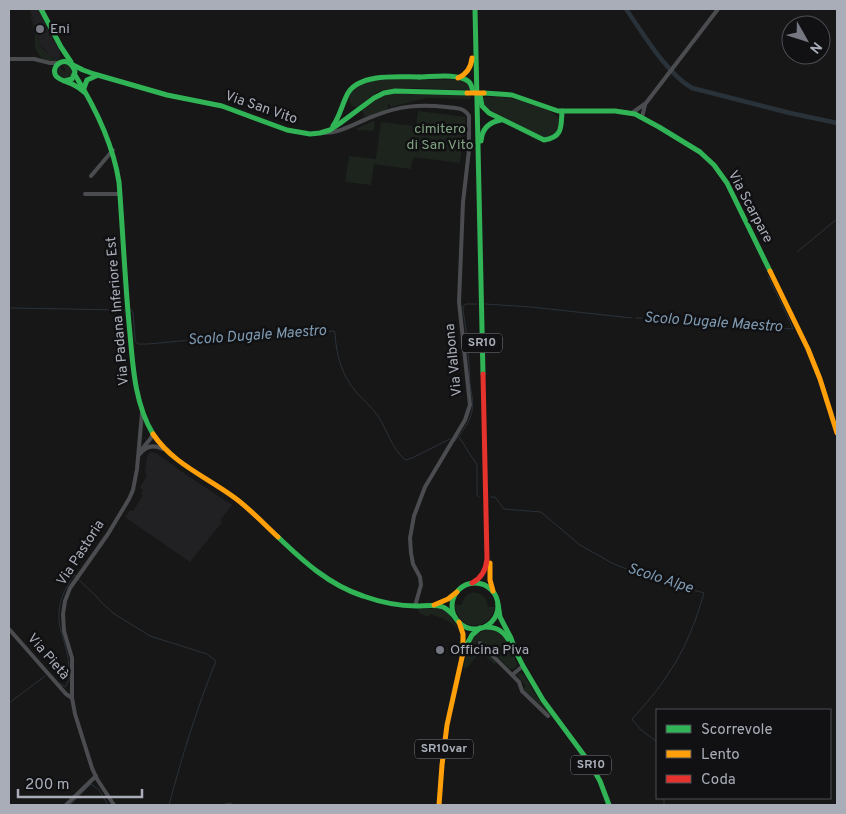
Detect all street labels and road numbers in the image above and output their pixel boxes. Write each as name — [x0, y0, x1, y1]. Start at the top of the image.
street label: Via San Vito — [223, 88, 300, 128]
street label: Via Scarpare — [724, 168, 776, 246]
street label: Via Padana Inferiore Est — [103, 236, 133, 386]
street label: Via Valbona — [442, 323, 466, 397]
road number: SR10 — [462, 333, 502, 352]
street label: Via Pastoria — [53, 517, 109, 589]
street label: Via Pietà — [23, 630, 73, 684]
road number: SR10var — [415, 740, 473, 759]
road number: SR10 — [571, 756, 611, 774]

